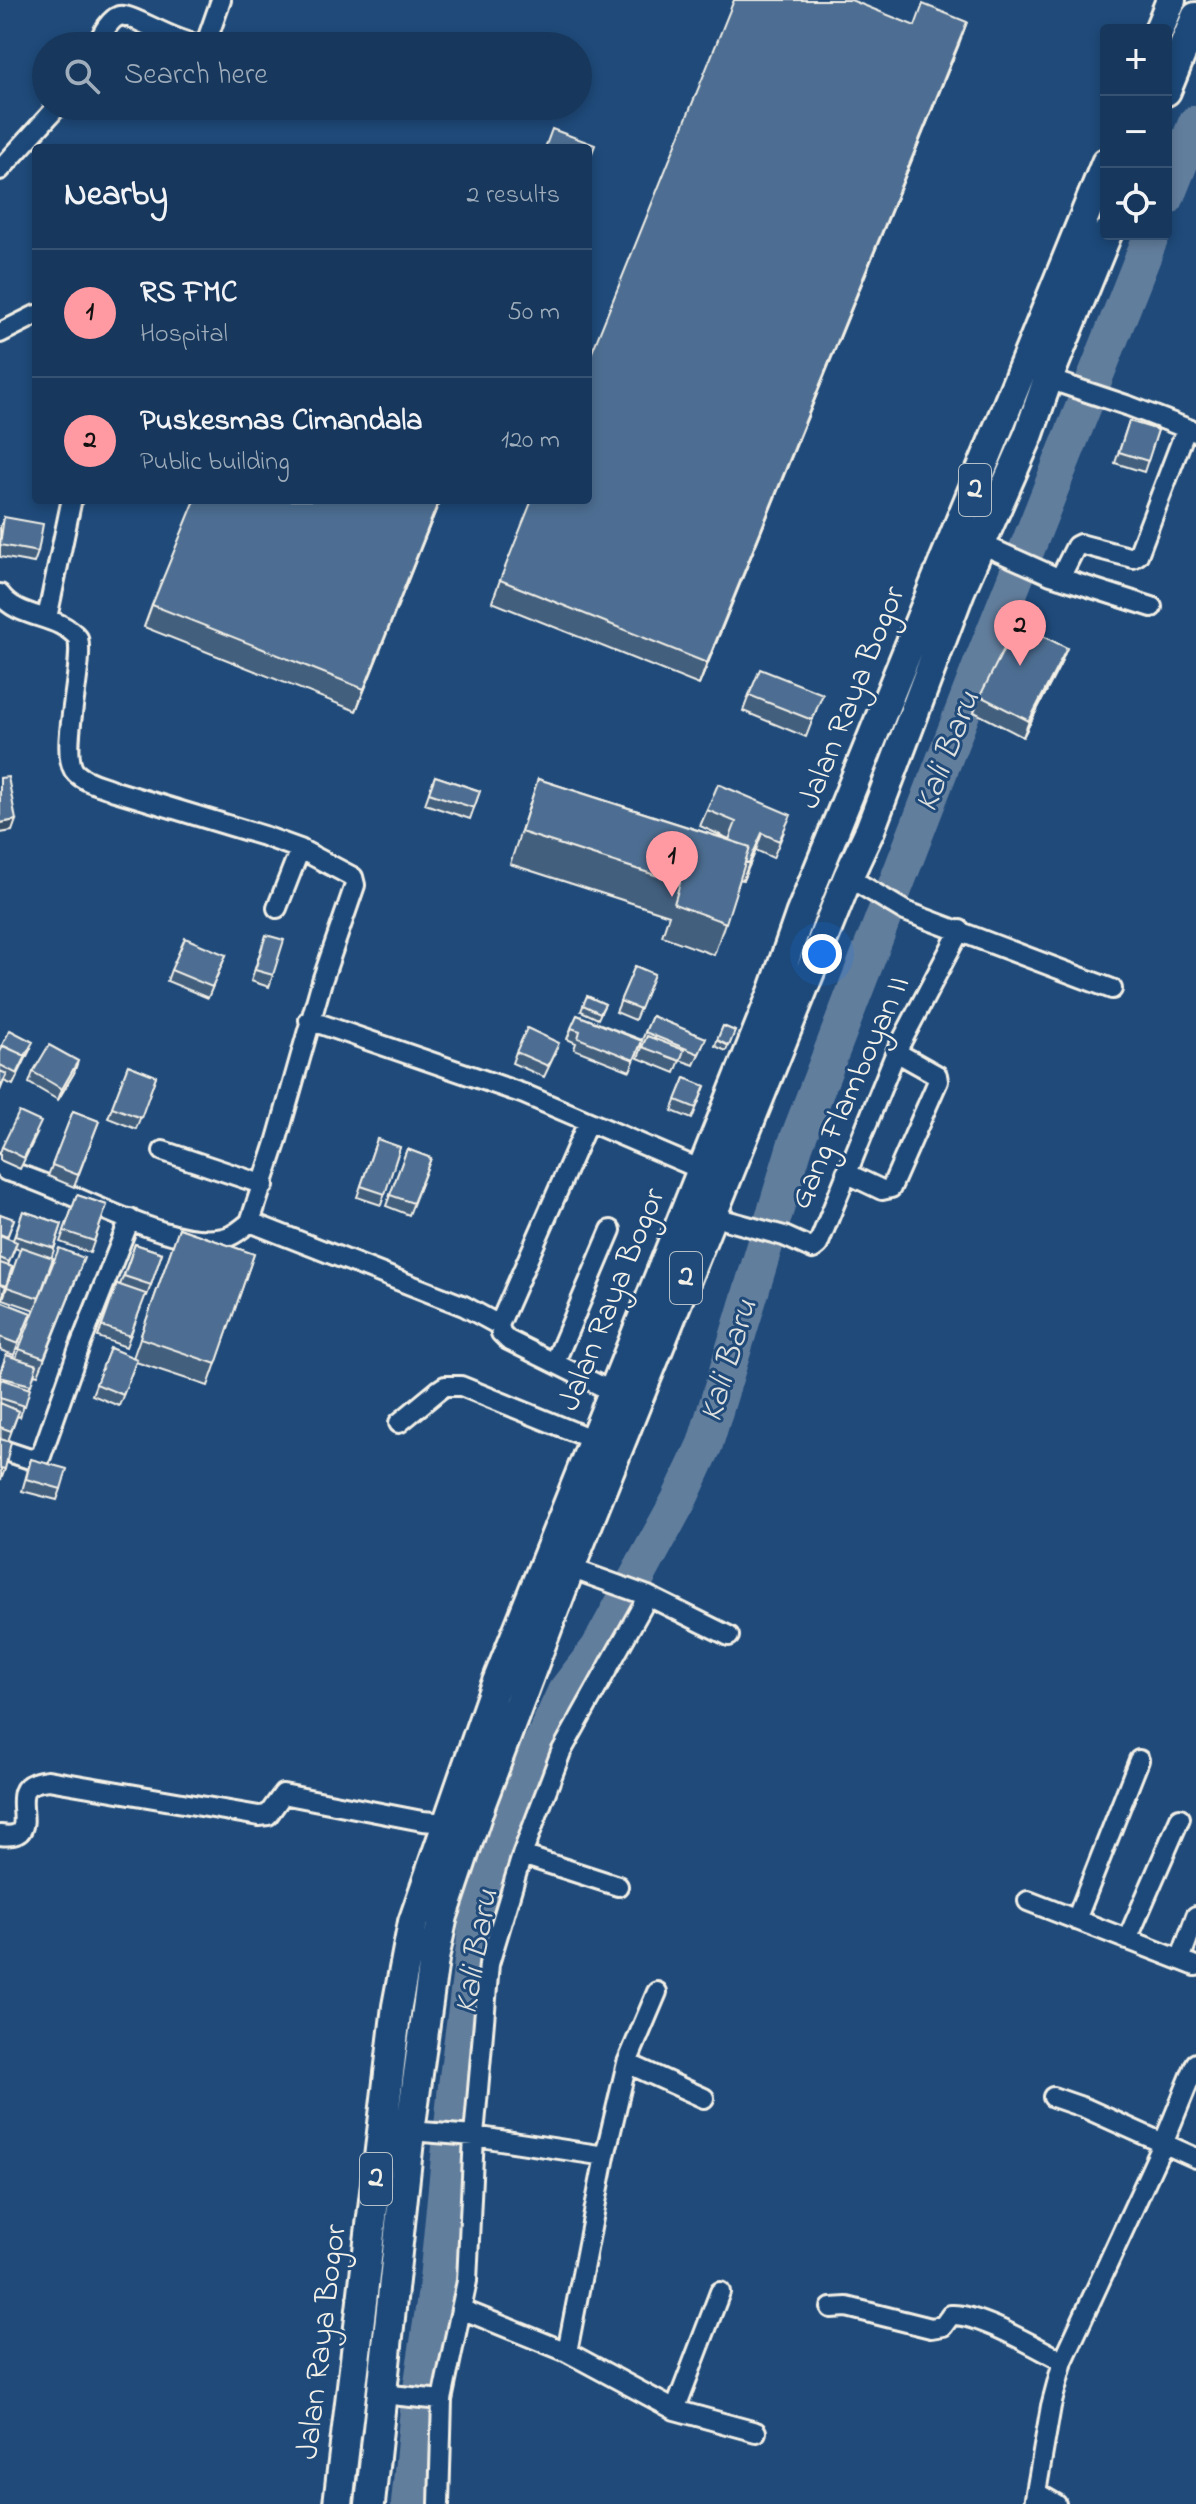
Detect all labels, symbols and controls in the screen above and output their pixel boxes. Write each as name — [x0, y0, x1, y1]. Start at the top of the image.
map controls — [1100, 24, 1172, 240]
button: + — [1100, 24, 1172, 96]
search box — [32, 32, 592, 120]
icon: search — [60, 54, 104, 98]
text: Search here — [124, 54, 268, 98]
button: − — [1100, 96, 1172, 168]
button: locate — [1100, 168, 1172, 240]
text: Nearby — [64, 171, 168, 221]
text: 2 results — [467, 177, 560, 215]
text: RS FMC — [140, 272, 237, 316]
text: 1 — [86, 294, 94, 332]
text: 50 m — [507, 294, 560, 332]
text: Hospital — [140, 316, 228, 354]
text: Puskesmas Cimandala — [140, 400, 422, 444]
text: 2 — [84, 422, 96, 460]
text: 120 m — [501, 422, 560, 460]
text: Public building — [140, 444, 290, 482]
road number: 2 — [959, 464, 991, 516]
street label: Jalan Raya Bogor — [787, 579, 919, 816]
pin: 2 — [994, 600, 1046, 666]
water label: Kali Baru — [903, 684, 995, 820]
pin: 1 — [646, 831, 698, 897]
your location — [802, 934, 842, 974]
street label: Gang Flamboyan II — [778, 969, 924, 1217]
street label: Jalan Raya Bogor — [547, 1181, 679, 1418]
road number: 2 — [670, 1252, 702, 1304]
water label: Kali Baru — [688, 1293, 772, 1429]
water label: Kali Baru — [442, 1885, 514, 2019]
road number: 2 — [360, 2153, 392, 2205]
street label: Jalan Raya Bogor — [285, 2222, 361, 2462]

